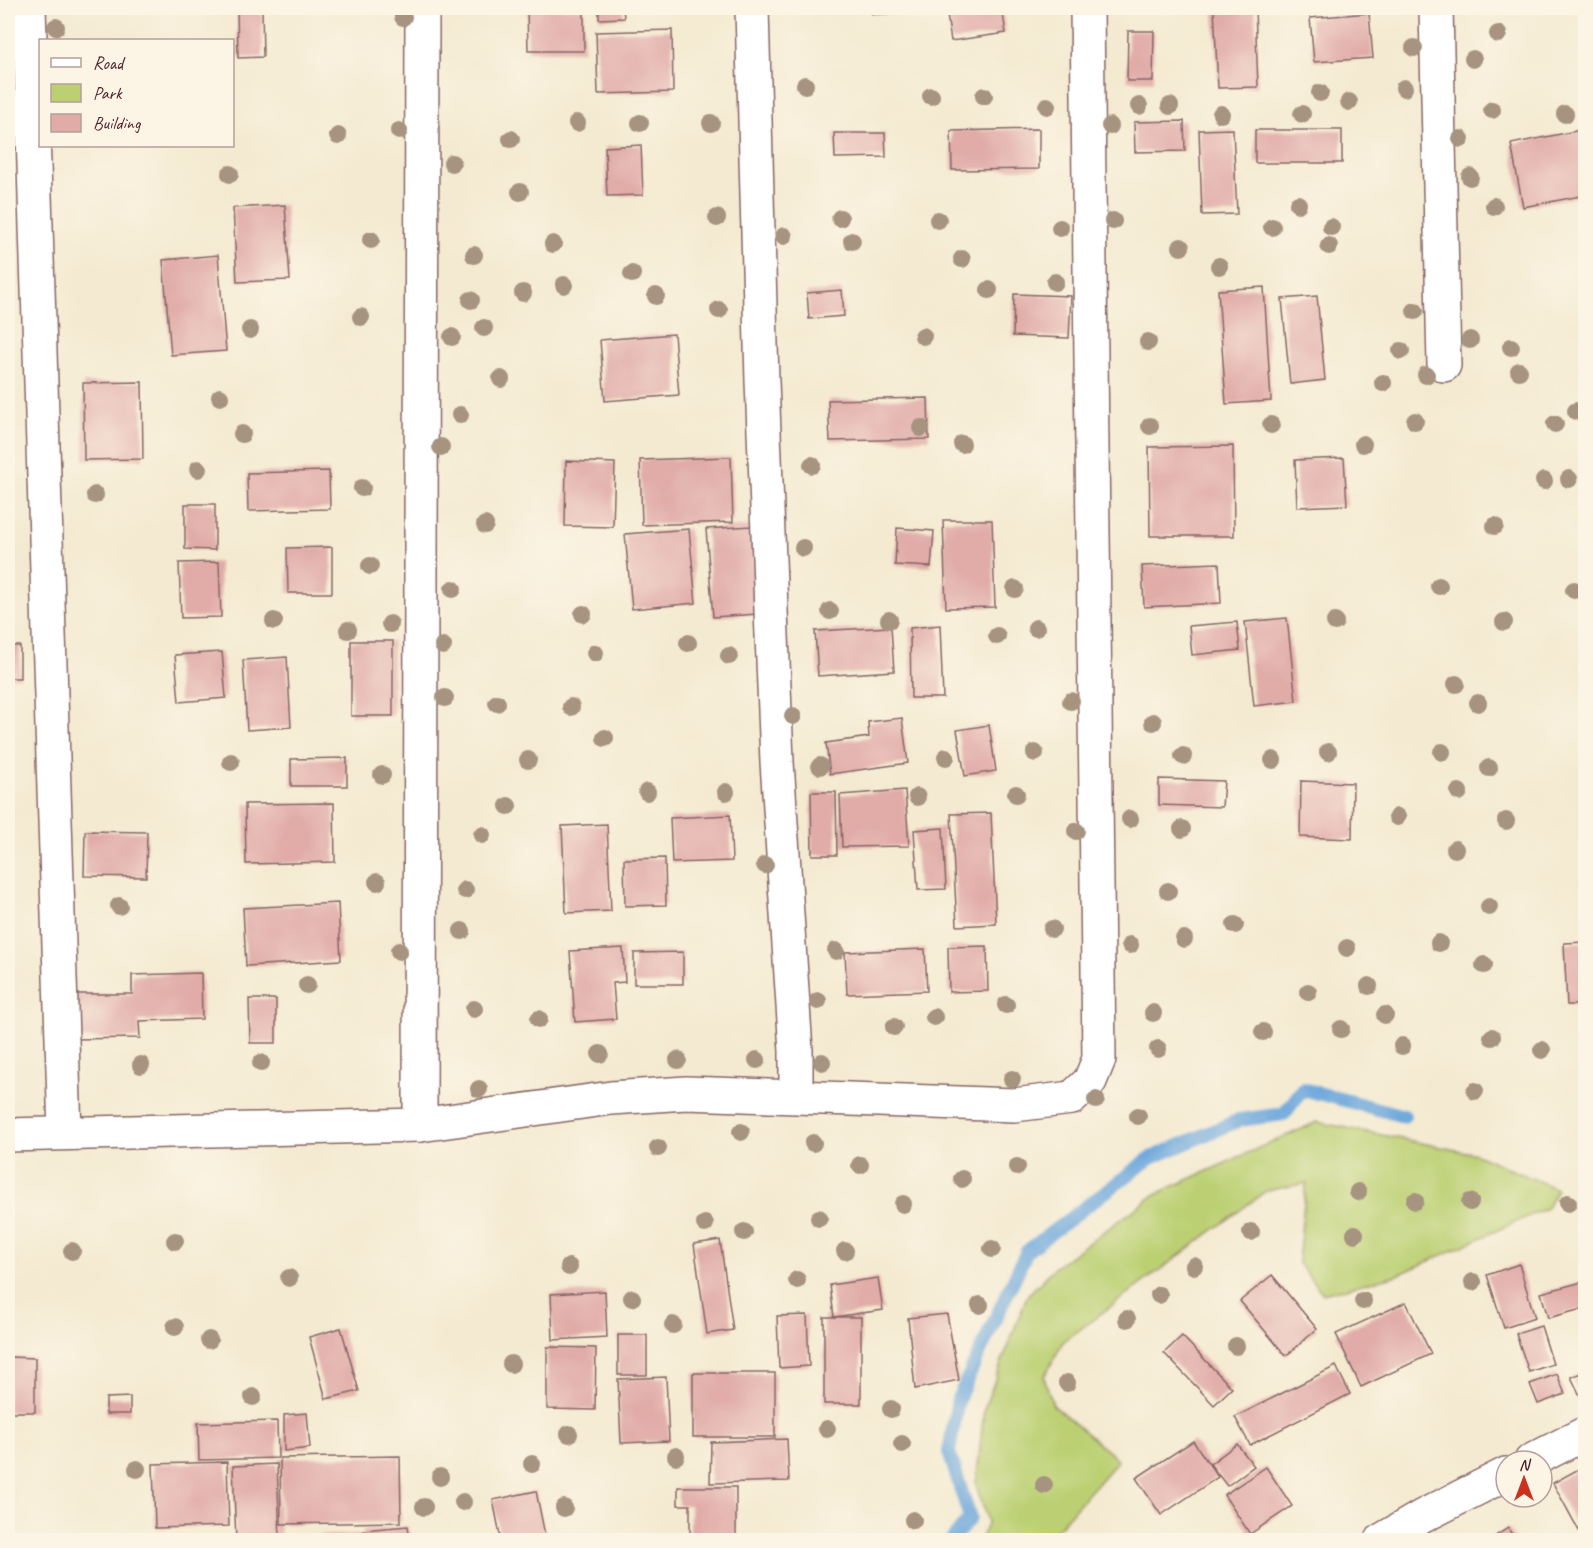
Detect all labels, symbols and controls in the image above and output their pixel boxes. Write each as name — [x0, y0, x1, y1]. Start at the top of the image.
legend — [39, 39, 234, 147]
text: Road — [93, 52, 126, 74]
text: Park — [93, 82, 123, 104]
text: Building — [93, 112, 142, 134]
north arrow — [1494, 1449, 1554, 1509]
text: N — [1519, 1455, 1532, 1475]

